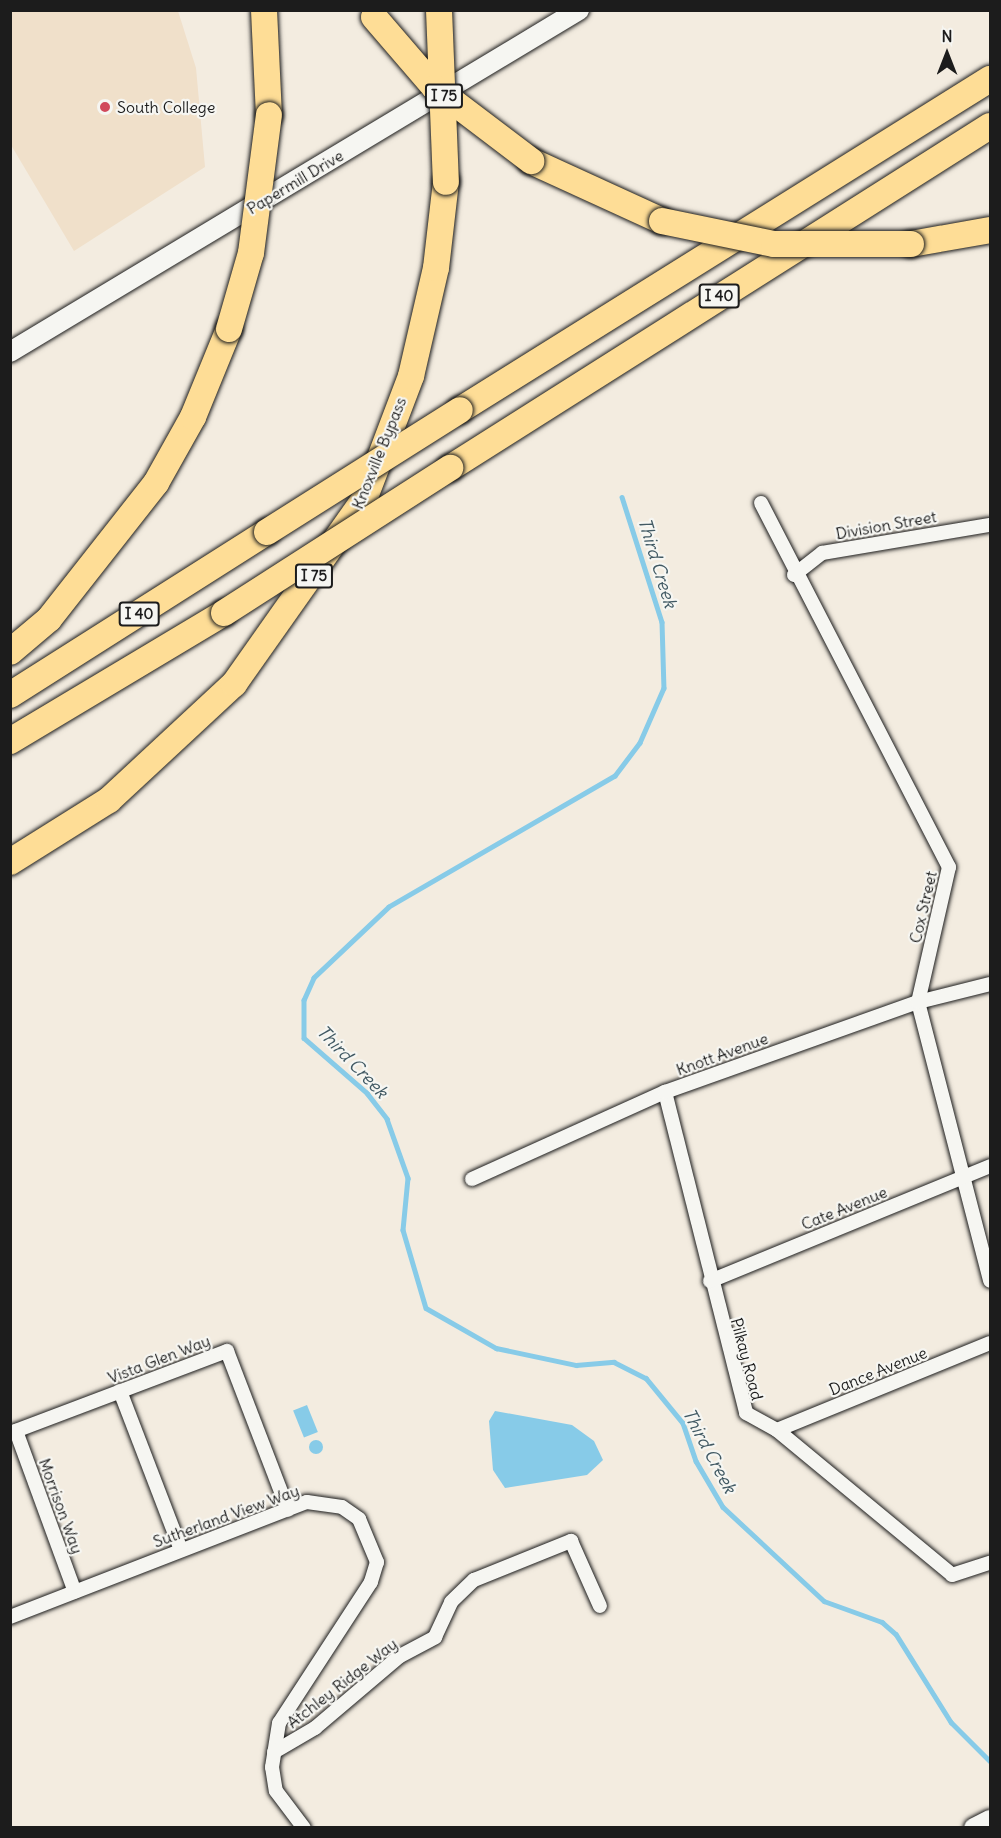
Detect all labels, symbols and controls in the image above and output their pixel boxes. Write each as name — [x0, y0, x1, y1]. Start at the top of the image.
north arrow — [917, 24, 977, 84]
text: N — [941, 26, 953, 46]
road number: I 75 — [424, 84, 464, 108]
place label: South College — [117, 97, 215, 117]
marker: South College — [98, 100, 112, 114]
street label: Papermill Drive — [243, 146, 347, 218]
road number: I 40 — [698, 284, 740, 308]
street label: Knoxville Bypass — [348, 394, 410, 512]
street label: Division Street — [834, 507, 938, 543]
water label: Third Creek — [633, 515, 681, 611]
road number: I 75 — [294, 564, 334, 588]
road number: I 40 — [118, 602, 160, 626]
street label: Cox Street — [905, 869, 941, 945]
water label: Third Creek — [312, 1021, 392, 1103]
street label: Knott Avenue — [673, 1029, 771, 1079]
street label: Cate Avenue — [798, 1182, 890, 1234]
street label: Pilkay Road — [727, 1316, 767, 1402]
street label: Vista Glen Way — [105, 1331, 213, 1387]
street label: Dance Avenue — [826, 1343, 930, 1399]
water label: Third Creek — [678, 1405, 740, 1497]
street label: Morrison Way — [35, 1456, 87, 1556]
street label: Sutherland View Way — [150, 1481, 302, 1551]
street label: Atchley Ridge Way — [283, 1634, 401, 1732]

